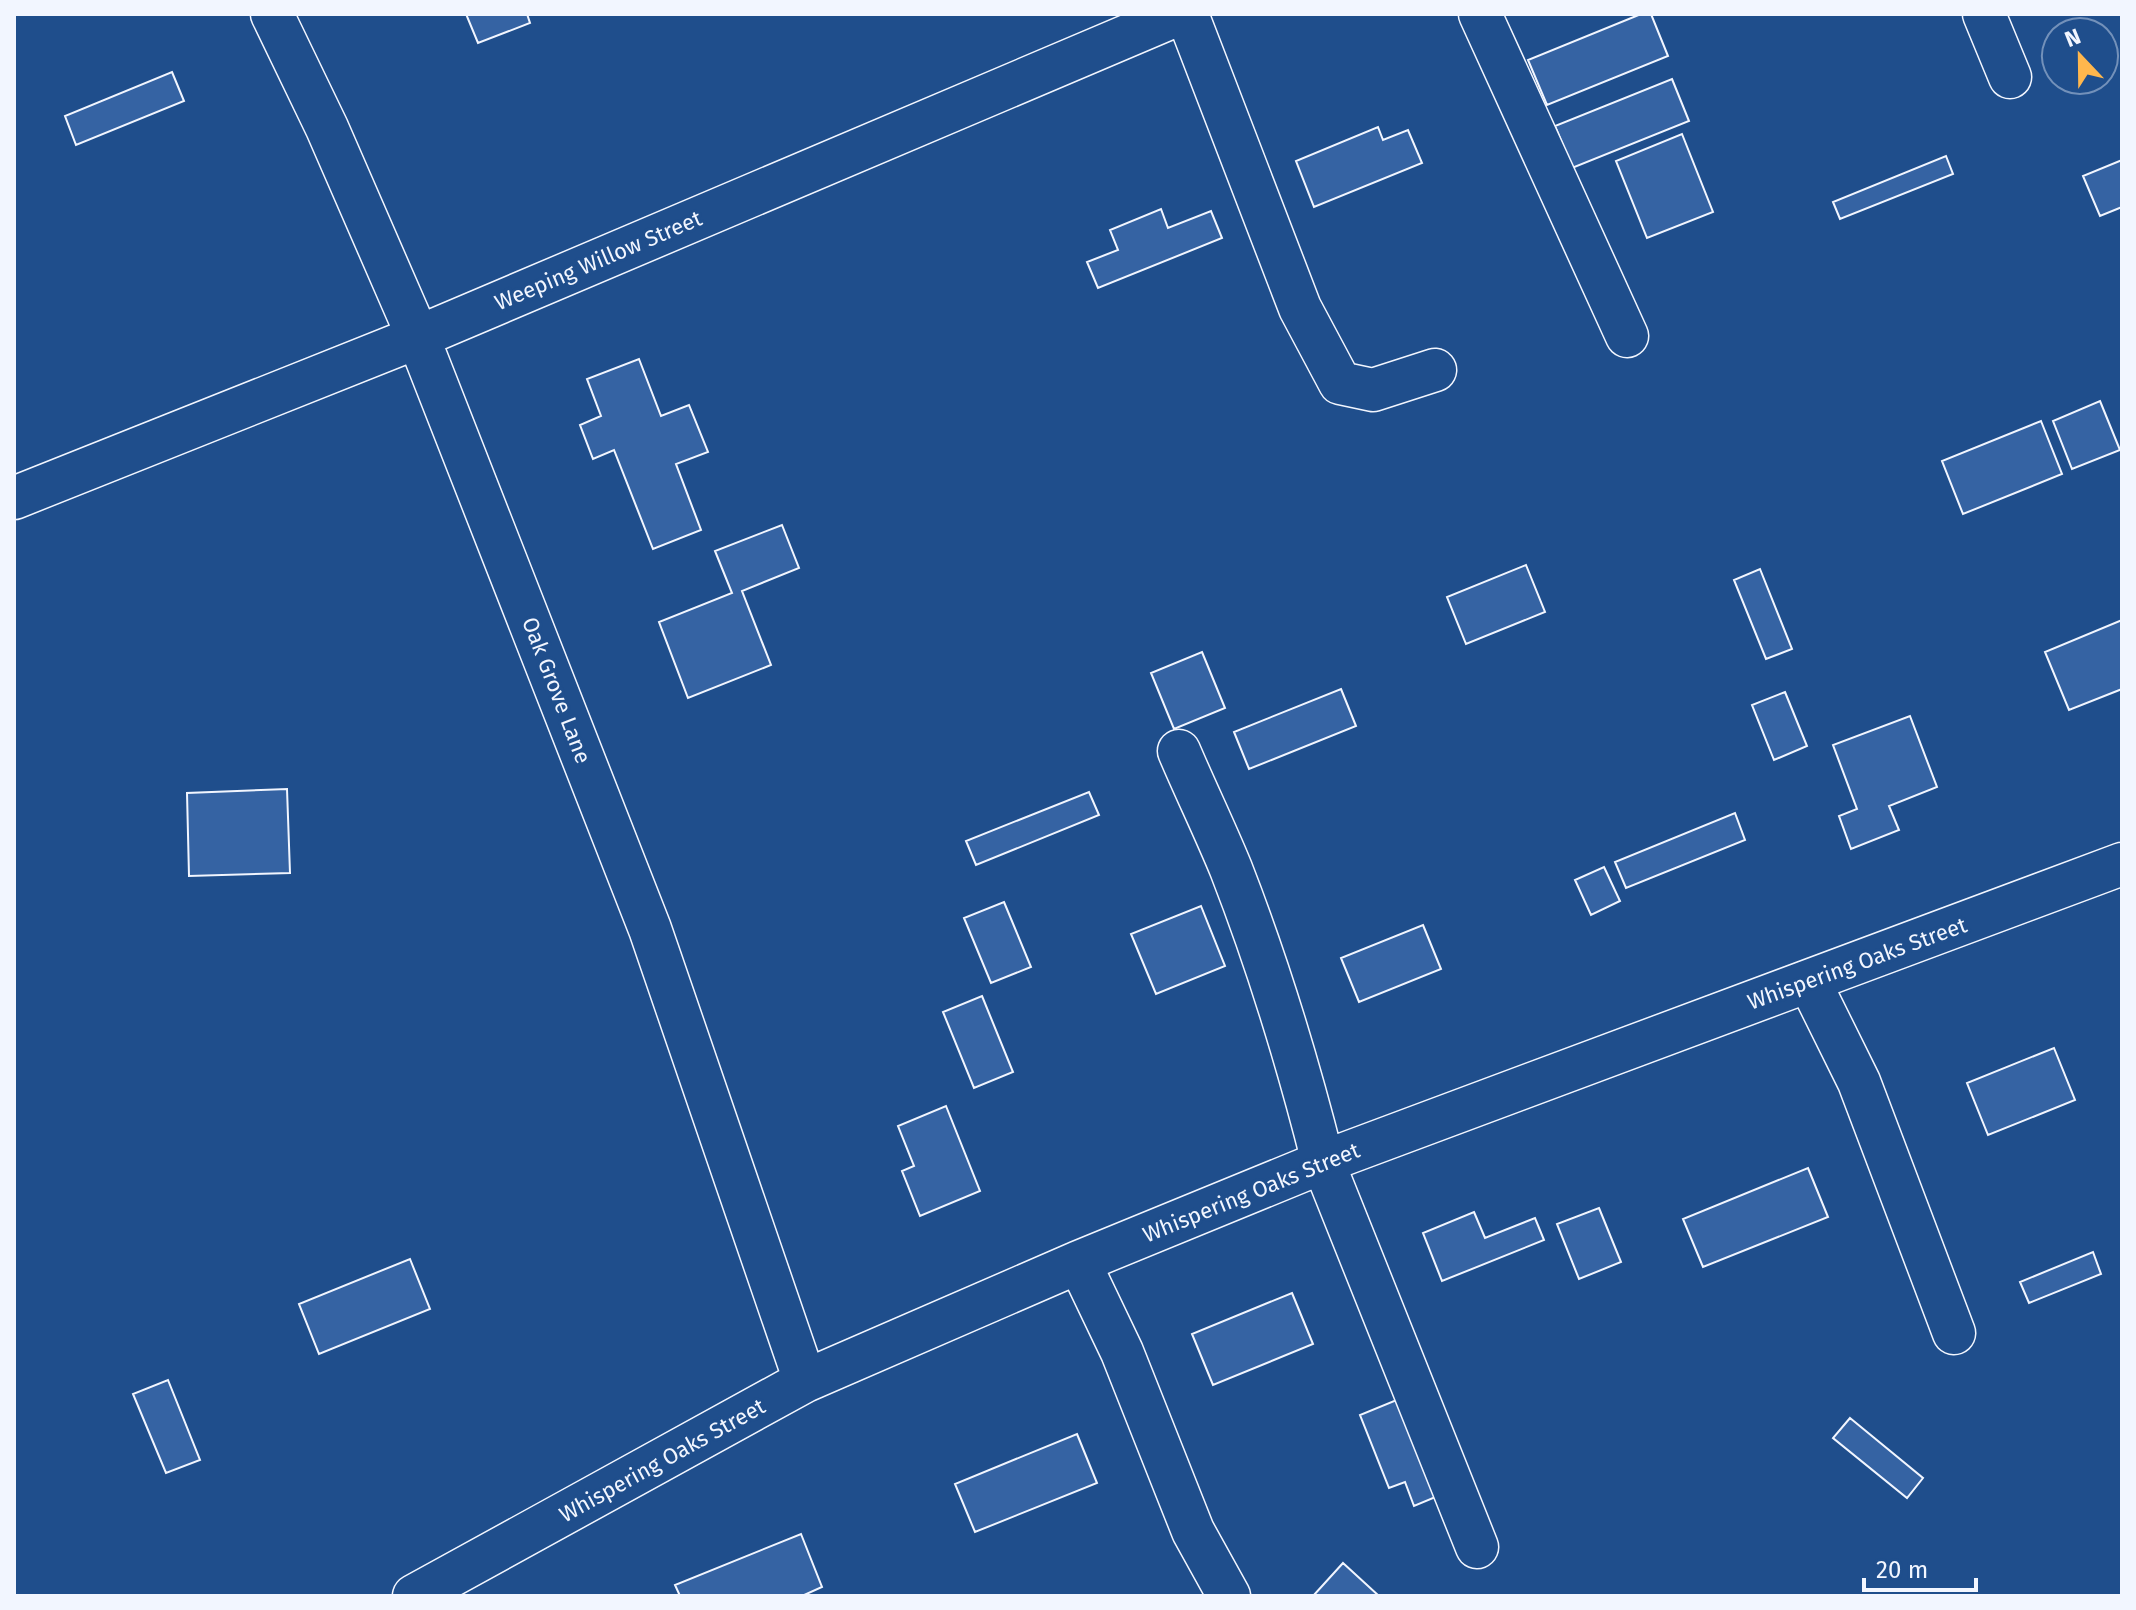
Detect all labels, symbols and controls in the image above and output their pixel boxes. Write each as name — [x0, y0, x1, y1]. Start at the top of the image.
north arrow — [2040, 16, 2120, 96]
text: N — [2061, 23, 2085, 53]
street label: Weeping Willow Street — [490, 205, 706, 316]
street label: Oak Grove Lane — [516, 613, 597, 767]
street label: Whispering Oaks Street — [1744, 911, 1971, 1016]
street label: Whispering Oaks Street — [1139, 1137, 1364, 1248]
street label: Whispering Oaks Street — [555, 1393, 770, 1528]
scale bar — [1864, 1542, 1976, 1592]
text: 20 m — [1876, 1556, 1928, 1584]

